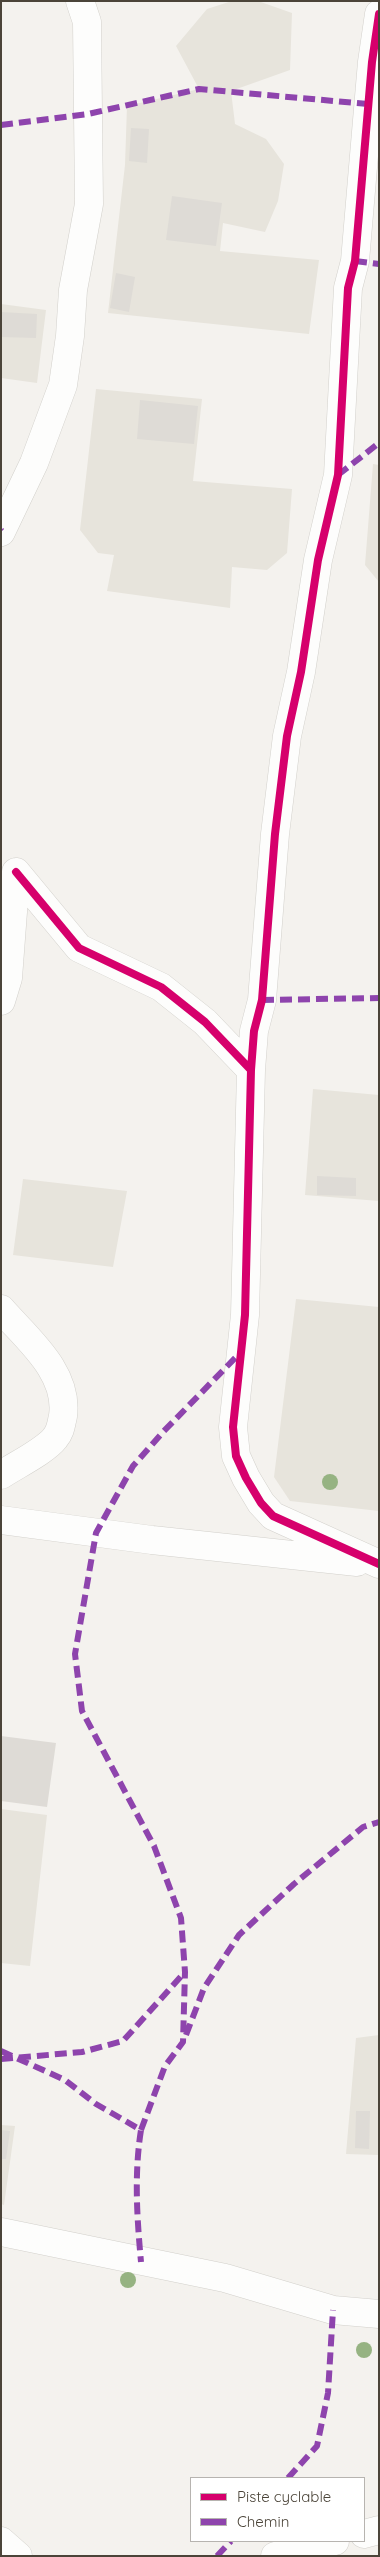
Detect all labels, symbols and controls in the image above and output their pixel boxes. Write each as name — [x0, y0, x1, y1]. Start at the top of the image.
legend — [190, 2477, 365, 2542]
text: Piste cyclable — [237, 2487, 331, 2506]
text: Chemin — [237, 2512, 289, 2531]

